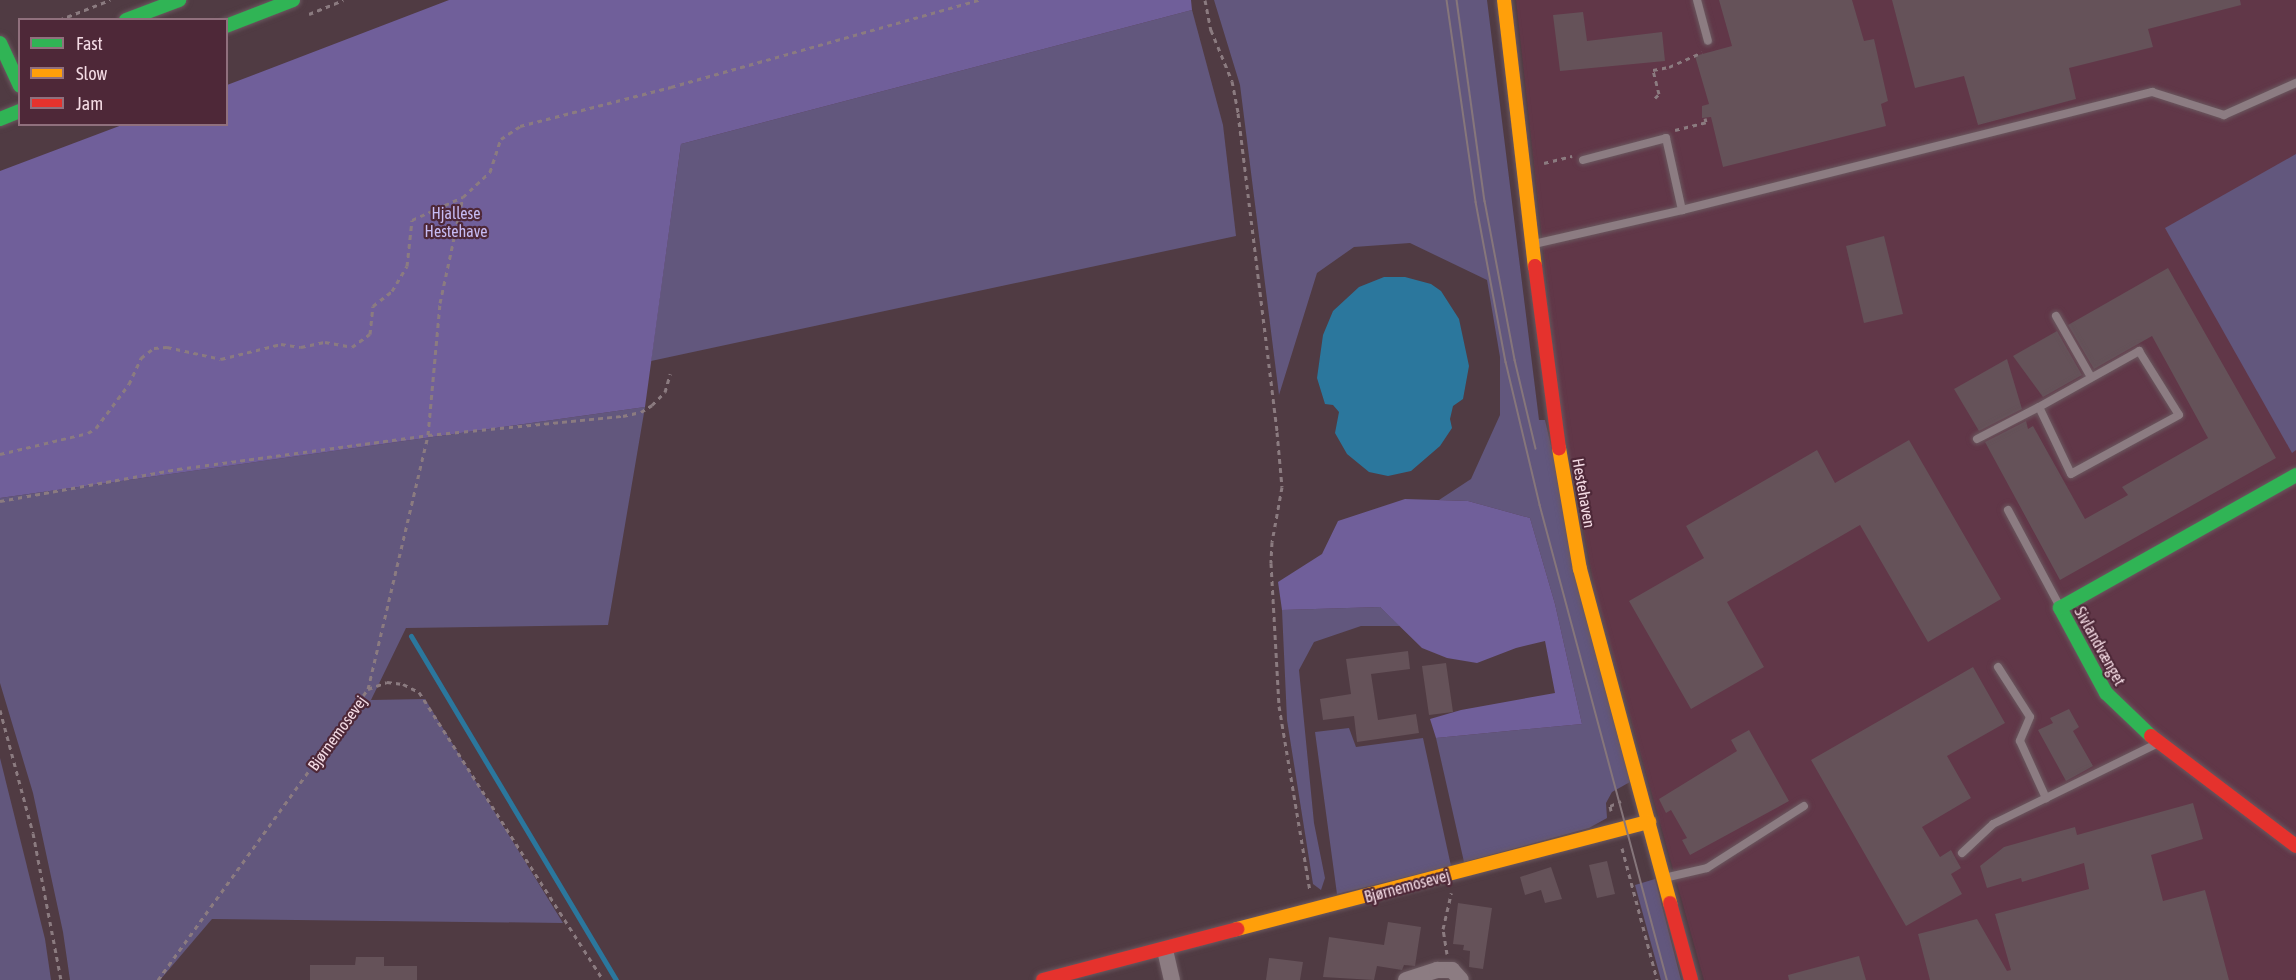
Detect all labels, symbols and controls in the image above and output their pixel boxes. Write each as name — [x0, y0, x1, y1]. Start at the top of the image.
legend — [18, 18, 228, 126]
text: Fast — [76, 33, 103, 54]
text: Slow — [76, 63, 107, 84]
text: Jam — [76, 93, 103, 114]
park label: Hjallese Hestehave — [425, 203, 487, 241]
street label: Hestehaven — [1568, 457, 1600, 529]
street label: Sivlandvænget — [2071, 603, 2129, 689]
street label: Bjørnemosevej — [303, 692, 371, 774]
street label: Bjørnemosevej — [1362, 865, 1452, 907]

